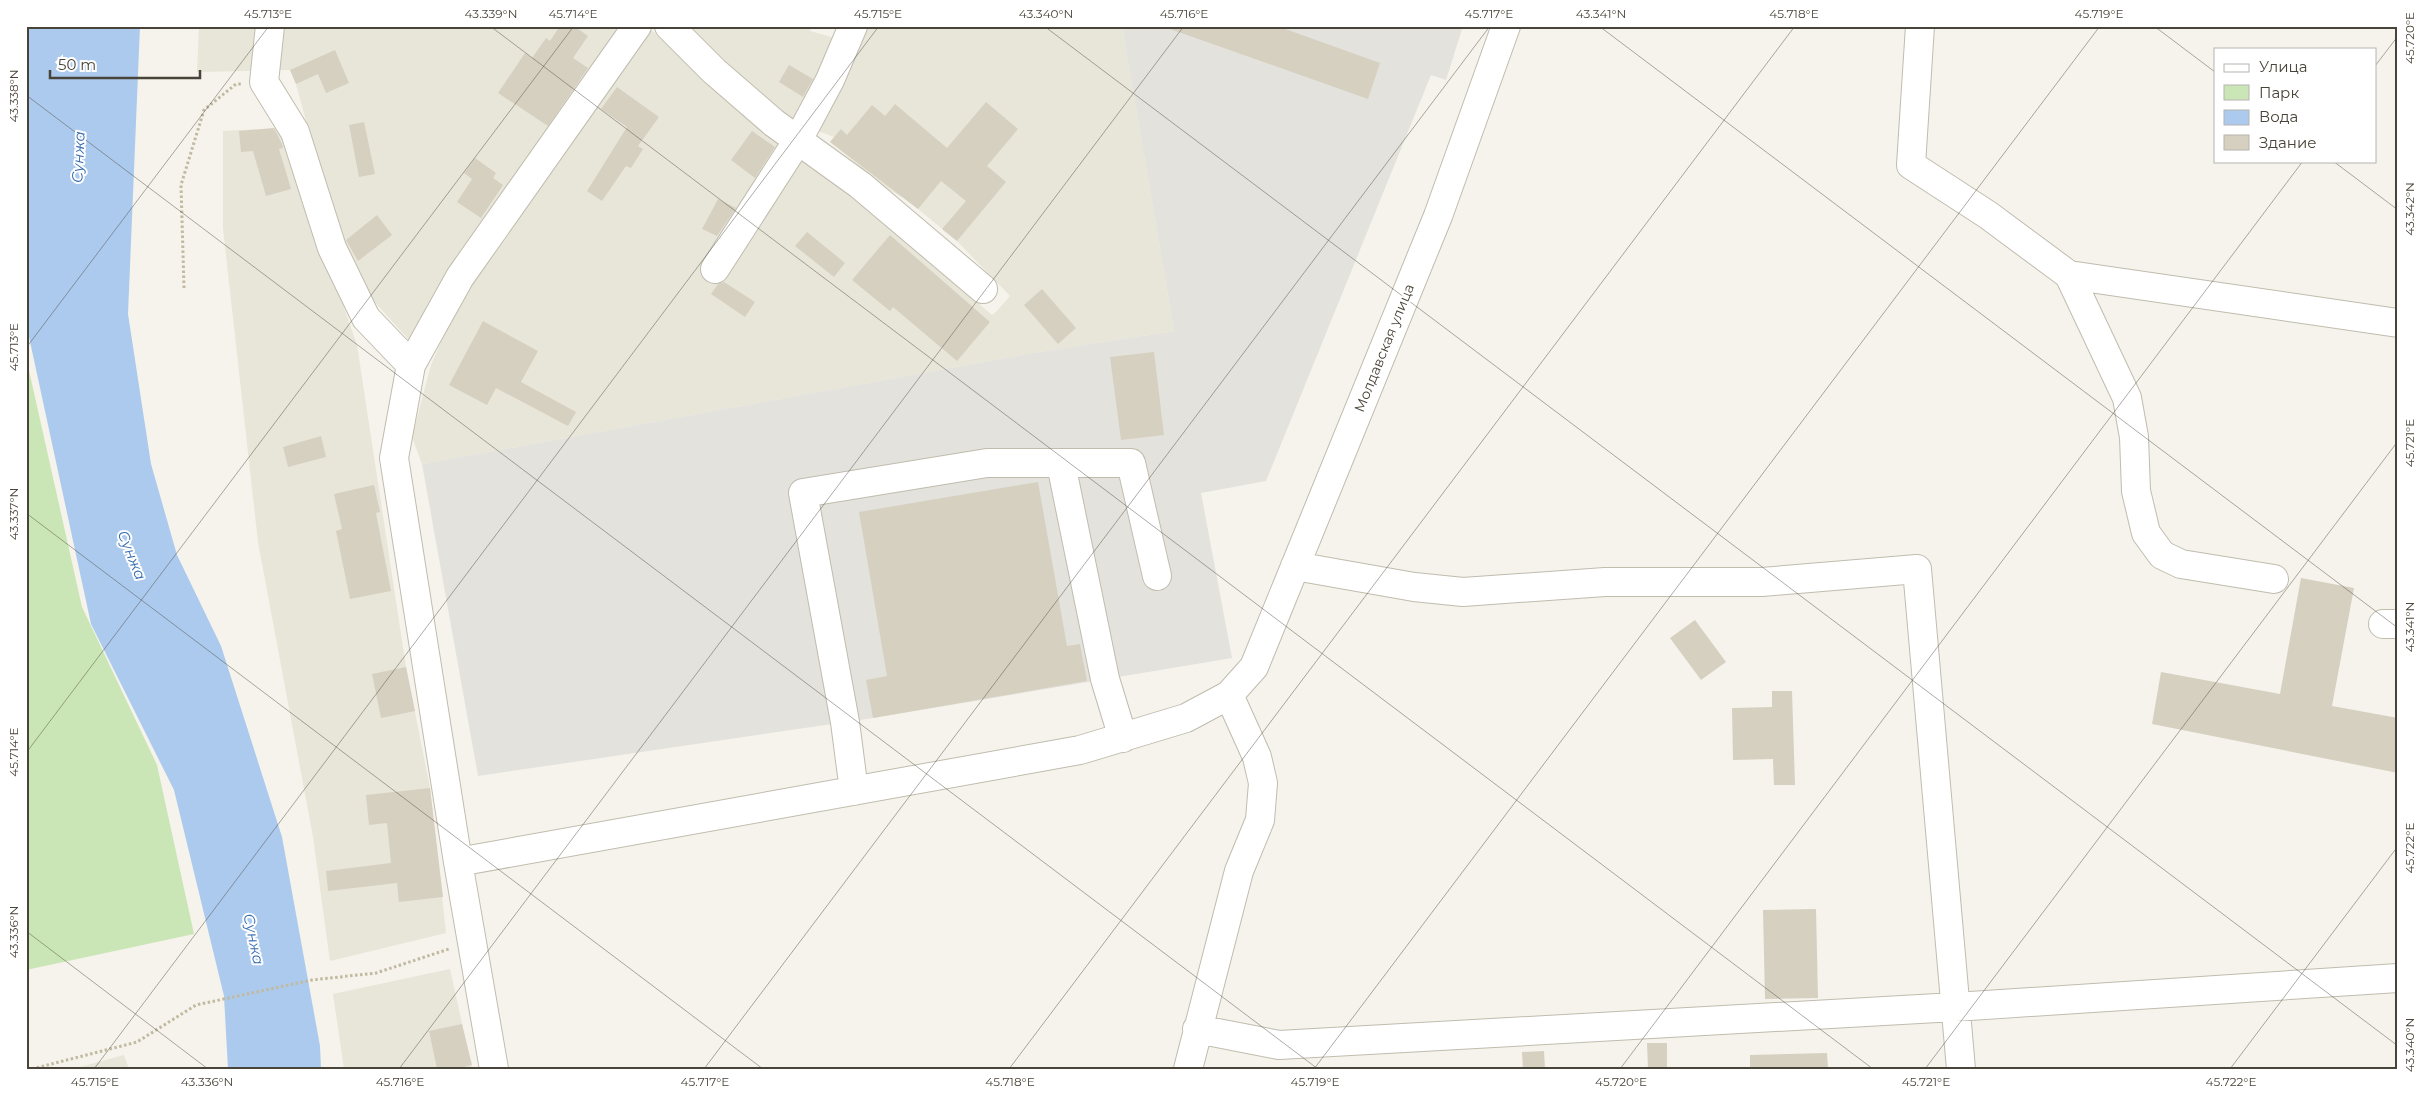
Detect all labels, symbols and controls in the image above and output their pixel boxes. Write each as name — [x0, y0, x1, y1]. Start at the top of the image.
text: 45.713°E — [244, 6, 292, 21]
text: 43.339°N — [465, 6, 517, 21]
text: 45.714°E — [548, 6, 598, 21]
text: 45.715°E — [854, 6, 902, 21]
text: 43.340°N — [1019, 6, 1073, 21]
text: 45.716°E — [1160, 6, 1208, 21]
text: 45.717°E — [1465, 6, 1513, 21]
text: 43.341°N — [1576, 6, 1626, 21]
text: 45.718°E — [1769, 6, 1819, 21]
text: 45.719°E — [2074, 6, 2124, 21]
text: 45.720°E — [2402, 12, 2417, 64]
scale bar — [50, 48, 200, 80]
legend — [2214, 48, 2376, 162]
text: 50 m — [58, 55, 96, 74]
text: Улица — [2259, 57, 2307, 76]
text: 43.338°N — [6, 69, 21, 123]
text: Парк — [2259, 83, 2299, 102]
text: Вода — [2259, 107, 2298, 126]
water label: Сунжа — [67, 131, 89, 183]
text: Здание — [2259, 133, 2317, 152]
text: 43.342°N — [2402, 182, 2417, 236]
street label: Молдавская улица — [1350, 281, 1418, 415]
text: 45.713°E — [6, 323, 21, 371]
text: 45.721°E — [2402, 419, 2417, 467]
text: 43.337°N — [6, 488, 21, 540]
water label: Сунжа — [113, 527, 151, 583]
text: 43.341°N — [2402, 602, 2417, 652]
text: 45.714°E — [6, 727, 21, 777]
text: 45.722°E — [2402, 823, 2417, 873]
text: 43.336°N — [6, 906, 21, 958]
water label: Сунжа — [239, 912, 269, 966]
text: 43.340°N — [2402, 1018, 2417, 1072]
text: 45.715°E — [71, 1074, 119, 1089]
text: 43.336°N — [181, 1074, 233, 1089]
text: 45.716°E — [376, 1074, 424, 1089]
text: 45.717°E — [681, 1074, 729, 1089]
text: 45.718°E — [985, 1074, 1035, 1089]
text: 45.719°E — [1290, 1074, 1340, 1089]
text: 45.720°E — [1595, 1074, 1647, 1089]
text: 45.721°E — [1902, 1074, 1950, 1089]
text: 45.722°E — [2206, 1074, 2256, 1089]

